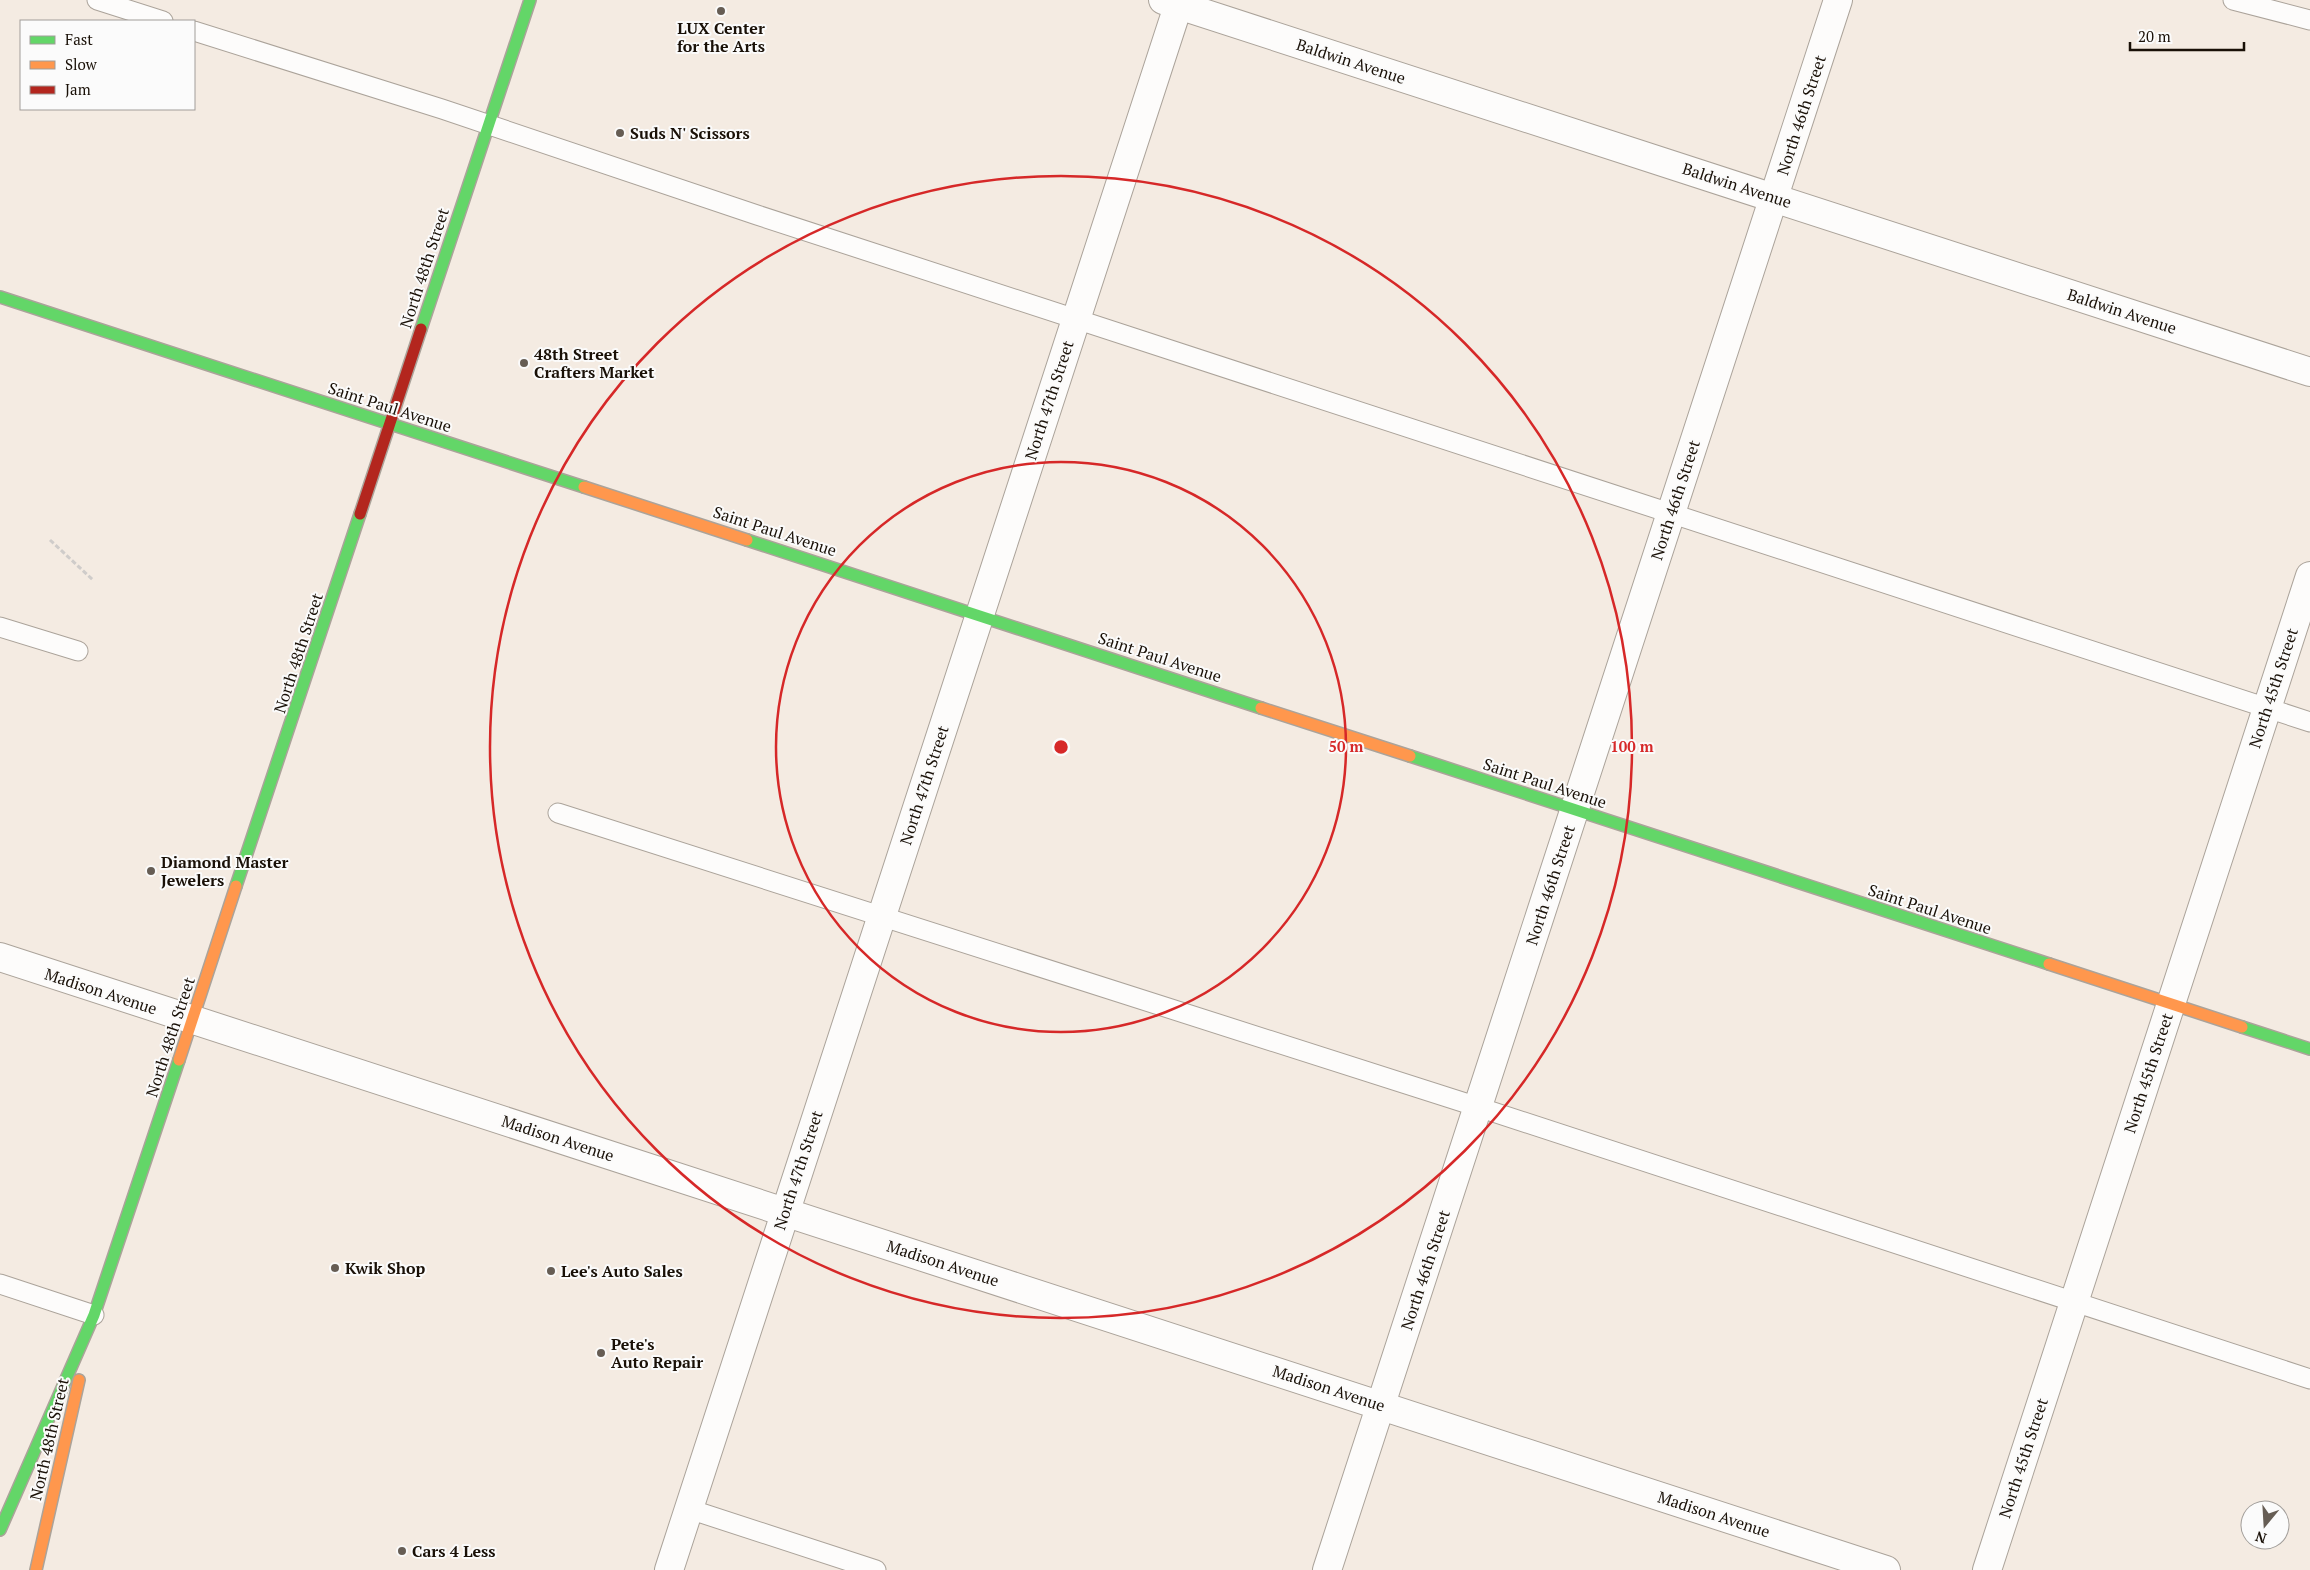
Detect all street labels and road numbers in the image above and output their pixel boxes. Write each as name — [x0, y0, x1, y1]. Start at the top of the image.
street label: Baldwin Avenue — [1294, 33, 1408, 89]
street label: North 46th Street — [1771, 52, 1831, 178]
street label: Baldwin Avenue — [1680, 157, 1794, 213]
street label: North 48th Street — [394, 205, 454, 331]
street label: Baldwin Avenue — [2065, 283, 2179, 339]
street label: North 47th Street — [1019, 337, 1079, 462]
street label: Saint Paul Avenue — [326, 377, 454, 437]
street label: North 46th Street — [1645, 437, 1705, 563]
street label: Saint Paul Avenue — [711, 501, 839, 561]
street label: North 48th Street — [268, 590, 328, 716]
street label: North 45th Street — [2243, 625, 2303, 751]
street label: Saint Paul Avenue — [1096, 627, 1224, 687]
street label: North 47th Street — [894, 722, 954, 847]
street label: Saint Paul Avenue — [1481, 753, 1609, 813]
street label: North 46th Street — [1520, 822, 1580, 948]
street label: Saint Paul Avenue — [1866, 879, 1994, 939]
street label: Madison Avenue — [42, 962, 160, 1020]
street label: North 48th Street — [140, 974, 200, 1100]
street label: North 45th Street — [2118, 1010, 2178, 1136]
street label: North 47th Street — [768, 1107, 828, 1232]
street label: Madison Avenue — [499, 1109, 617, 1167]
street label: North 46th Street — [1395, 1207, 1455, 1333]
street label: Madison Avenue — [884, 1234, 1002, 1292]
street label: Madison Avenue — [1270, 1359, 1388, 1417]
street label: North 48th Street — [24, 1376, 74, 1502]
street label: North 45th Street — [1993, 1395, 2053, 1521]
street label: Madison Avenue — [1655, 1485, 1773, 1543]

